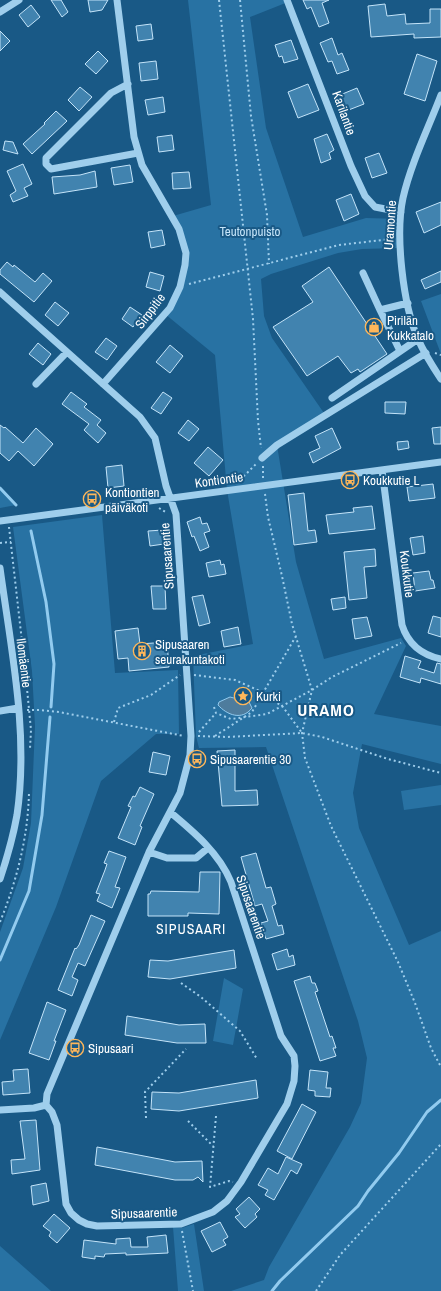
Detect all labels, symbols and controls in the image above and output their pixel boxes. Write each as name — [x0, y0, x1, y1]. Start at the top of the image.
street label: Karilantie — [328, 89, 360, 137]
street label: Uramontie — [380, 200, 400, 250]
park label: Teutonpuisto — [219, 223, 281, 240]
street label: Sirppitie — [131, 290, 169, 332]
place label: Pirilän Kukkatalo — [387, 312, 434, 344]
shop icon: Pirilän Kukkatalo — [364, 317, 384, 337]
street label: Kontiontie — [194, 468, 244, 492]
bus stop icon: Koukkutie L — [340, 470, 360, 490]
place label: Koukkutie L — [363, 472, 419, 489]
place label: Kontiontien päiväkoti — [105, 484, 160, 516]
bus stop icon: Kontiontien päiväkoti — [82, 489, 102, 509]
street label: Sipusaarentie — [156, 522, 178, 590]
street label: Koukkutie — [396, 549, 418, 599]
place label: Sipusaaren seurakuntakoti — [155, 636, 225, 668]
street label: Ilomäentie — [13, 637, 35, 689]
building icon: Sipusaaren seurakuntakoti — [132, 641, 152, 661]
place icon: Kurki — [233, 686, 253, 706]
place label: Kurki — [256, 688, 281, 705]
district label: URAMO — [297, 698, 355, 721]
bus stop icon: Sipusaarentie 30 — [187, 749, 207, 769]
place label: Sipusaarentie 30 — [210, 751, 291, 768]
street label: Sipusaarentie — [232, 873, 270, 941]
district label: SIPUSAARI — [156, 920, 226, 938]
bus stop icon: Sipusaari — [65, 1038, 85, 1058]
place label: Sipusaari — [88, 1040, 134, 1057]
street label: Sipusaarentie — [111, 1203, 178, 1223]

